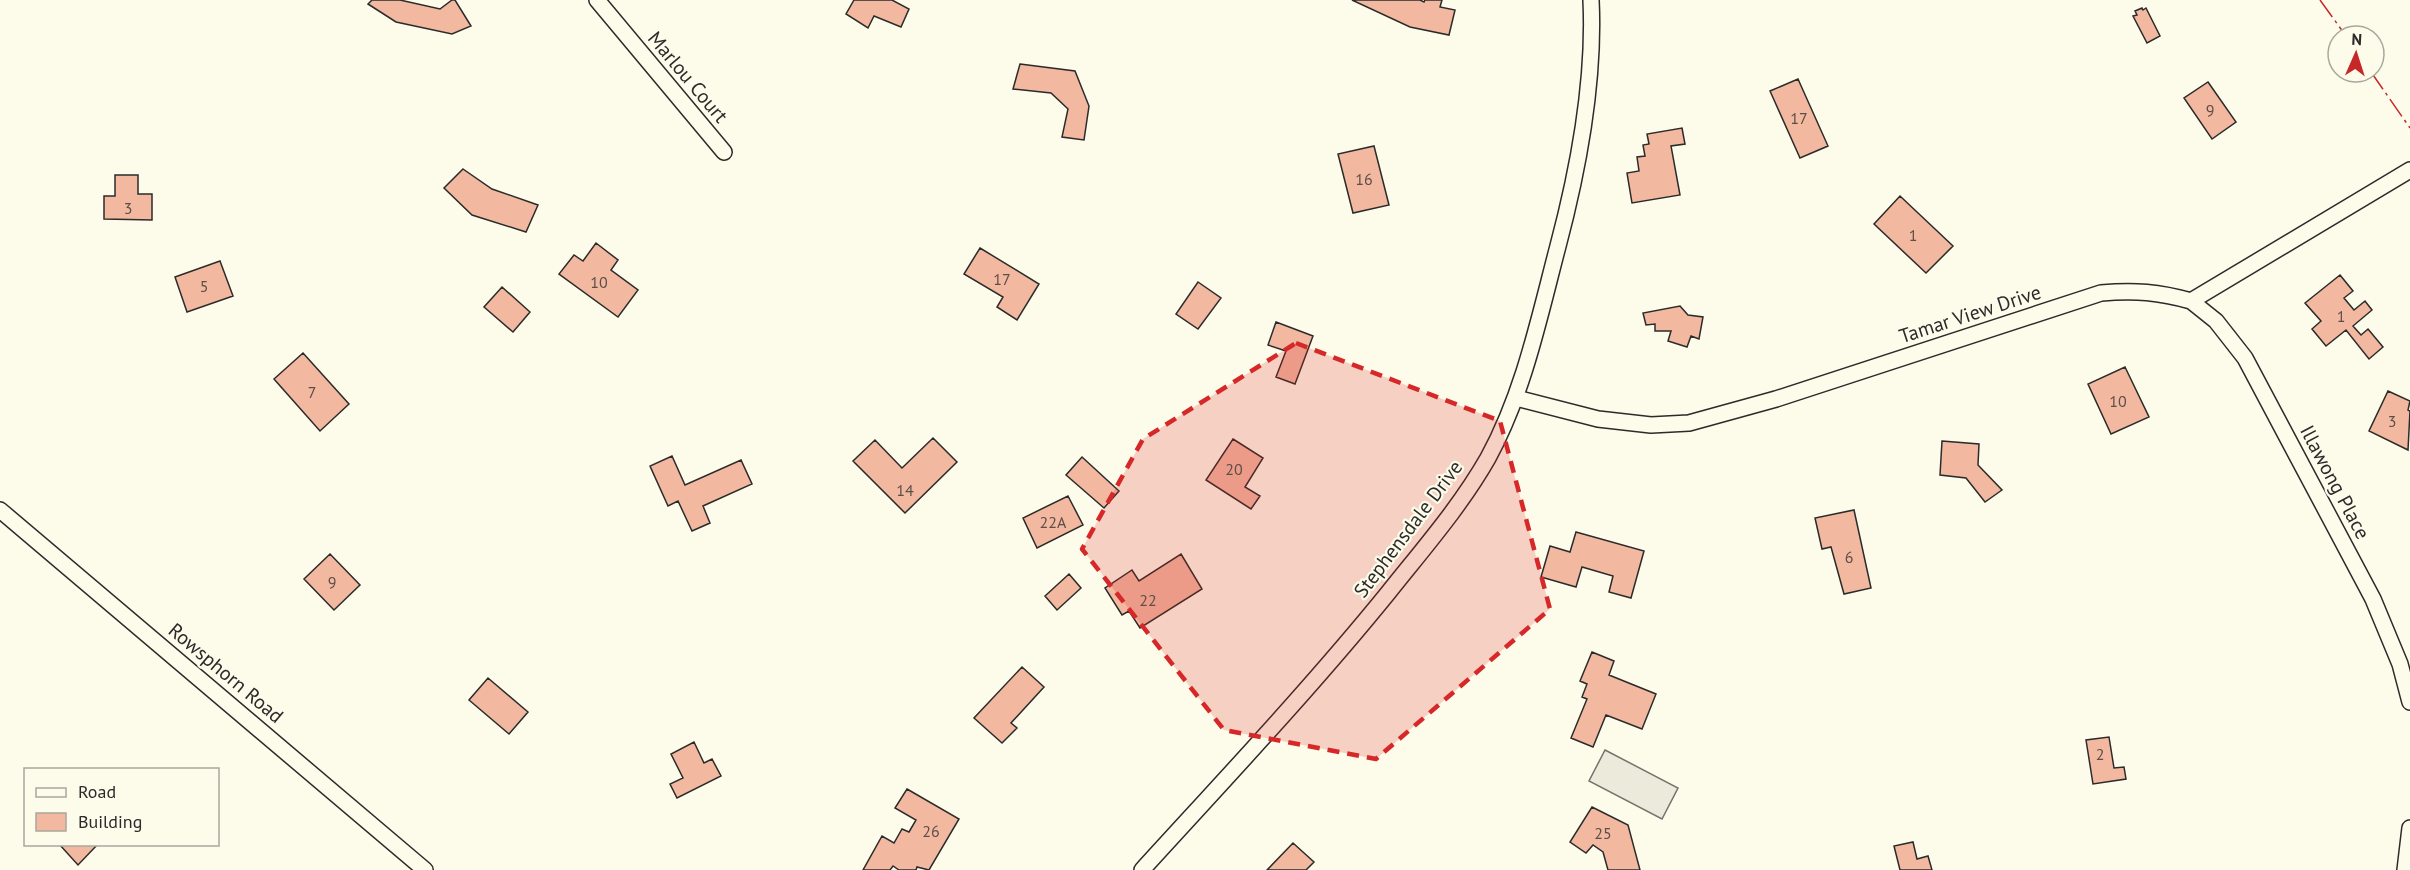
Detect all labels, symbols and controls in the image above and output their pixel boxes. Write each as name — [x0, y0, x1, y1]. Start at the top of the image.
north arrow — [2326, 24, 2386, 84]
street label: Marlou Court — [642, 26, 734, 128]
text: N — [2351, 29, 2363, 49]
house number: 9 — [2206, 100, 2214, 120]
house number: 17 — [1790, 108, 1808, 128]
house number: 16 — [1355, 169, 1373, 189]
house number: 3 — [124, 198, 132, 218]
house number: 1 — [1909, 225, 1917, 245]
house number: 17 — [993, 269, 1011, 289]
house number: 10 — [590, 272, 608, 292]
house number: 5 — [200, 276, 208, 296]
street label: Tamar View Drive — [1896, 279, 2044, 349]
house number: 1 — [2337, 306, 2345, 326]
house number: 7 — [308, 382, 316, 402]
house number: 10 — [2109, 391, 2127, 411]
house number: 3 — [2388, 411, 2396, 431]
street label: Illawong Place — [2294, 421, 2376, 543]
street label: Stephensdale Drive — [1348, 455, 1468, 603]
house number: 20 — [1225, 459, 1243, 479]
house number: 14 — [896, 480, 914, 500]
house number: 22A — [1040, 512, 1067, 532]
house number: 6 — [1845, 547, 1853, 567]
house number: 9 — [328, 572, 336, 592]
house number: 22 — [1139, 590, 1157, 610]
street label: Rowsphorn Road — [163, 617, 289, 729]
house number: 2 — [2096, 744, 2104, 764]
legend — [24, 768, 219, 846]
text: Road — [78, 780, 116, 803]
text: Building — [78, 810, 142, 833]
house number: 26 — [922, 821, 940, 841]
house number: 25 — [1594, 823, 1612, 843]

